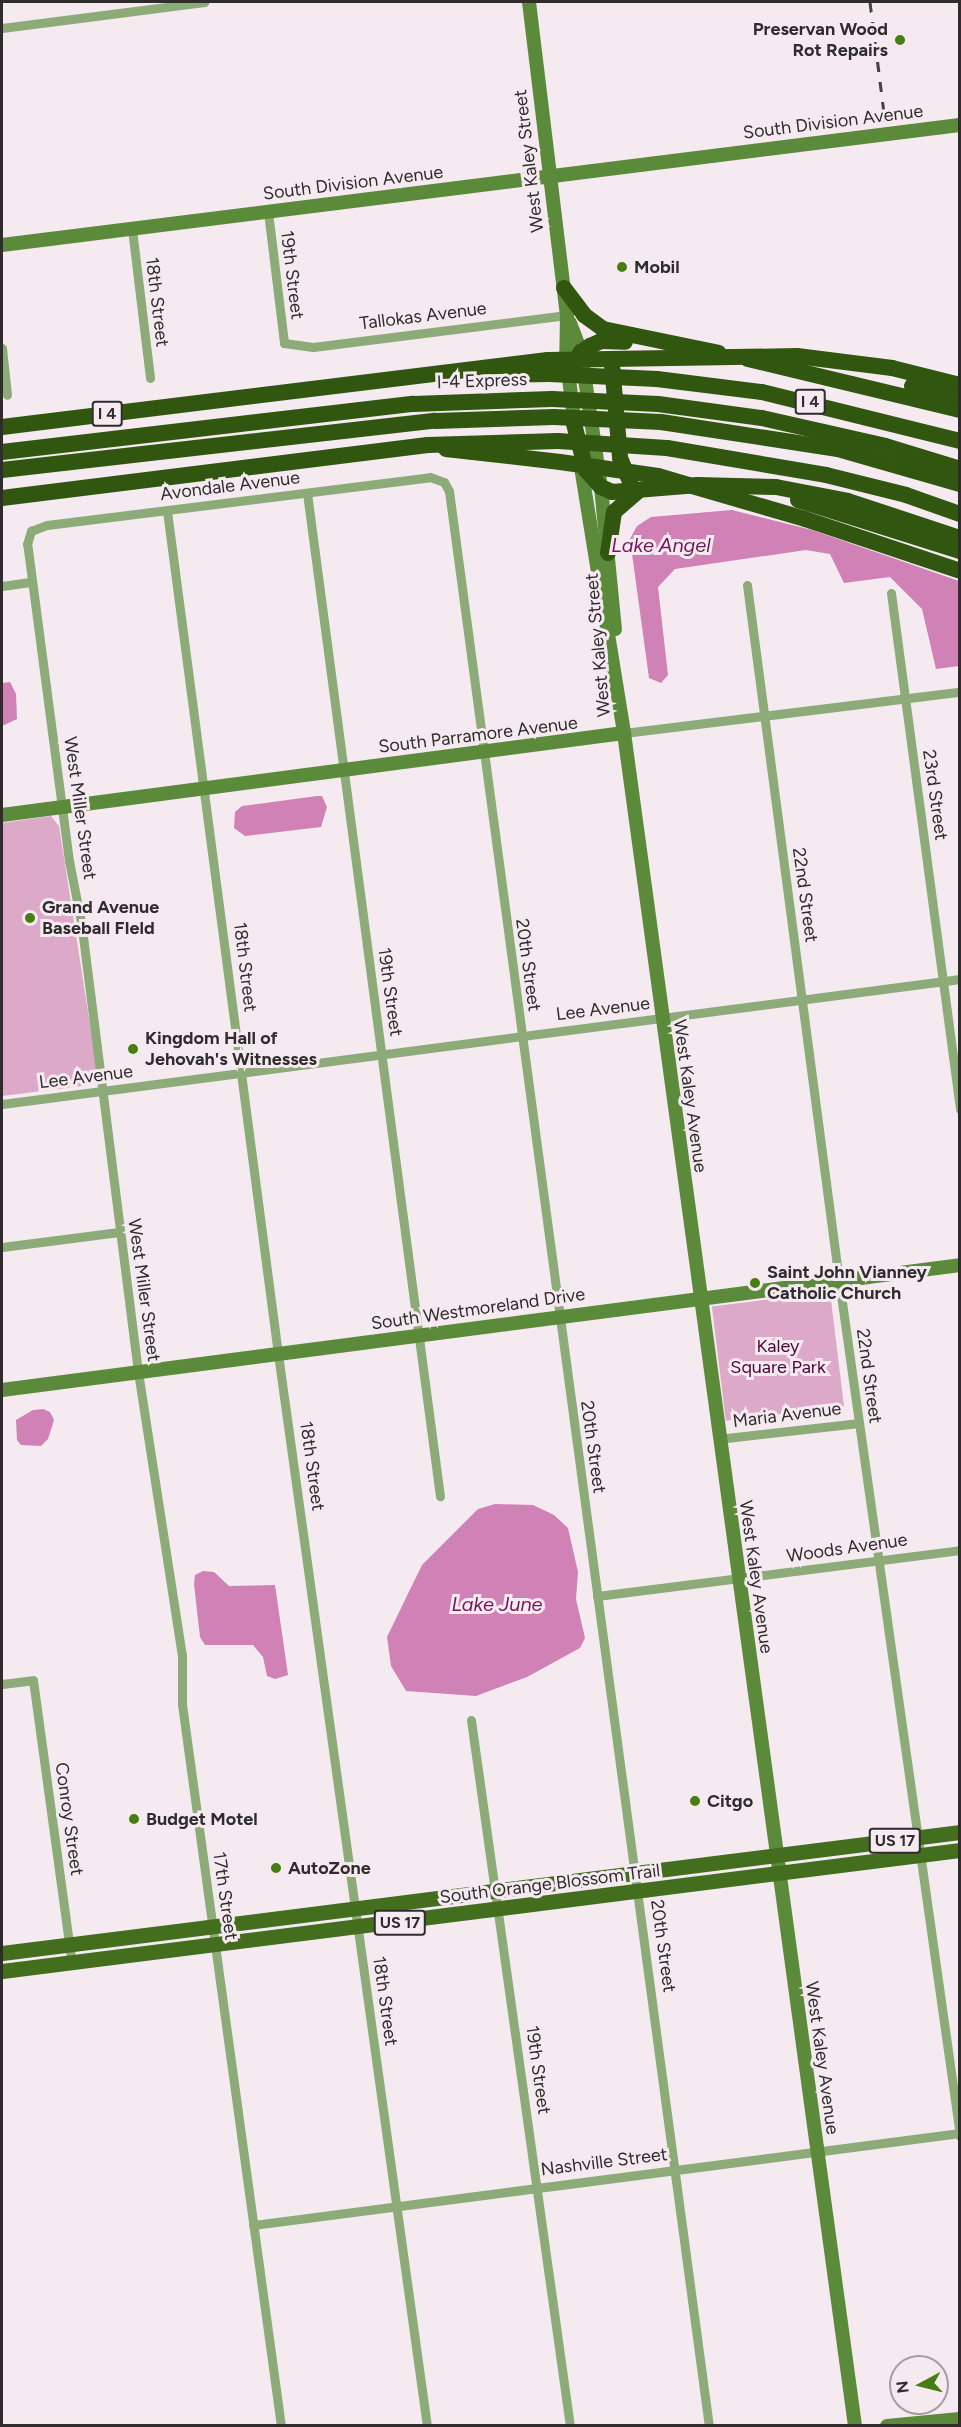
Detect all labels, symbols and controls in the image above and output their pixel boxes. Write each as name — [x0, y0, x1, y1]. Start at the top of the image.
place label: Preservan Wood Rot Repairs — [753, 19, 888, 62]
marker: Preservan Wood Rot Repairs — [893, 33, 907, 47]
street label: West Kaley Street — [510, 88, 548, 234]
street label: South Division Avenue — [742, 100, 924, 144]
street label: South Division Avenue — [262, 161, 444, 205]
street label: 19th Street — [276, 229, 308, 321]
street label: 18th Street — [141, 256, 173, 348]
place label: Mobil — [634, 256, 680, 278]
marker: Mobil — [615, 260, 629, 274]
street label: Tallokas Avenue — [358, 297, 488, 335]
street label: I-4 Express — [436, 369, 528, 393]
road number: I 4 — [794, 389, 826, 415]
road number: I 4 — [90, 401, 124, 427]
street label: Avondale Avenue — [159, 467, 301, 505]
water label: Lake Angel — [611, 533, 711, 557]
street label: West Kaley Street — [581, 572, 615, 718]
street label: South Parramore Avenue — [377, 712, 579, 758]
street label: West Miller Street — [59, 735, 101, 881]
street label: 23rd Street — [918, 748, 952, 842]
street label: 22nd Street — [788, 846, 822, 944]
place label: Grand Avenue Baseball FIeld — [42, 897, 159, 940]
marker: Grand Avenue Baseball FIeld — [23, 911, 37, 925]
street label: 20th Street — [511, 917, 545, 1013]
street label: 18th Street — [229, 921, 261, 1013]
street label: 19th Street — [373, 946, 407, 1038]
street label: Lee Avenue — [555, 993, 651, 1025]
street label: West Kaley Avenue — [669, 1018, 711, 1174]
place label: Kingdom Hall of Jehovah's Witnesses — [145, 1028, 317, 1070]
marker: Kingdom Hall of Jehovah's Witnesses — [126, 1042, 140, 1056]
street label: Lee Avenue — [38, 1061, 134, 1093]
street label: West Miller Street — [123, 1217, 165, 1363]
place label: Saint John Vianney Catholic Church — [767, 1262, 927, 1304]
marker: Saint John Vianney Catholic Church — [748, 1276, 762, 1290]
street label: South Westmoreland Drive — [370, 1283, 586, 1335]
street label: 22nd Street — [852, 1327, 886, 1425]
park label: Kaley Square Park — [730, 1336, 826, 1378]
street label: Maria Avenue — [732, 1398, 842, 1432]
street label: 20th Street — [576, 1399, 610, 1495]
street label: 18th Street — [295, 1420, 329, 1512]
street label: West Kaley Avenue — [735, 1499, 777, 1655]
street label: Woods Avenue — [785, 1529, 909, 1567]
water label: Lake June — [451, 1592, 543, 1616]
street label: Conroy Street — [50, 1761, 88, 1877]
place label: Citgo — [707, 1790, 753, 1812]
marker: Citgo — [688, 1794, 702, 1808]
place label: Budget Motel — [146, 1808, 258, 1830]
marker: Budget Motel — [127, 1812, 141, 1826]
road number: US 17 — [868, 1828, 922, 1854]
street label: 17th Street — [208, 1851, 242, 1941]
place label: AutoZone — [288, 1857, 371, 1879]
street label: South Orange Blossom Trail — [439, 1860, 661, 1908]
marker: AutoZone — [269, 1861, 283, 1875]
street label: 20th Street — [646, 1898, 680, 1994]
road number: US 17 — [373, 1910, 427, 1936]
street label: 18th Street — [368, 1955, 402, 2047]
street label: West Kaley Avenue — [801, 1980, 843, 2136]
street label: 19th Street — [521, 2024, 555, 2116]
street label: Nashville Street — [539, 2144, 669, 2180]
north arrow — [889, 2355, 949, 2415]
text: N — [892, 2380, 913, 2394]

